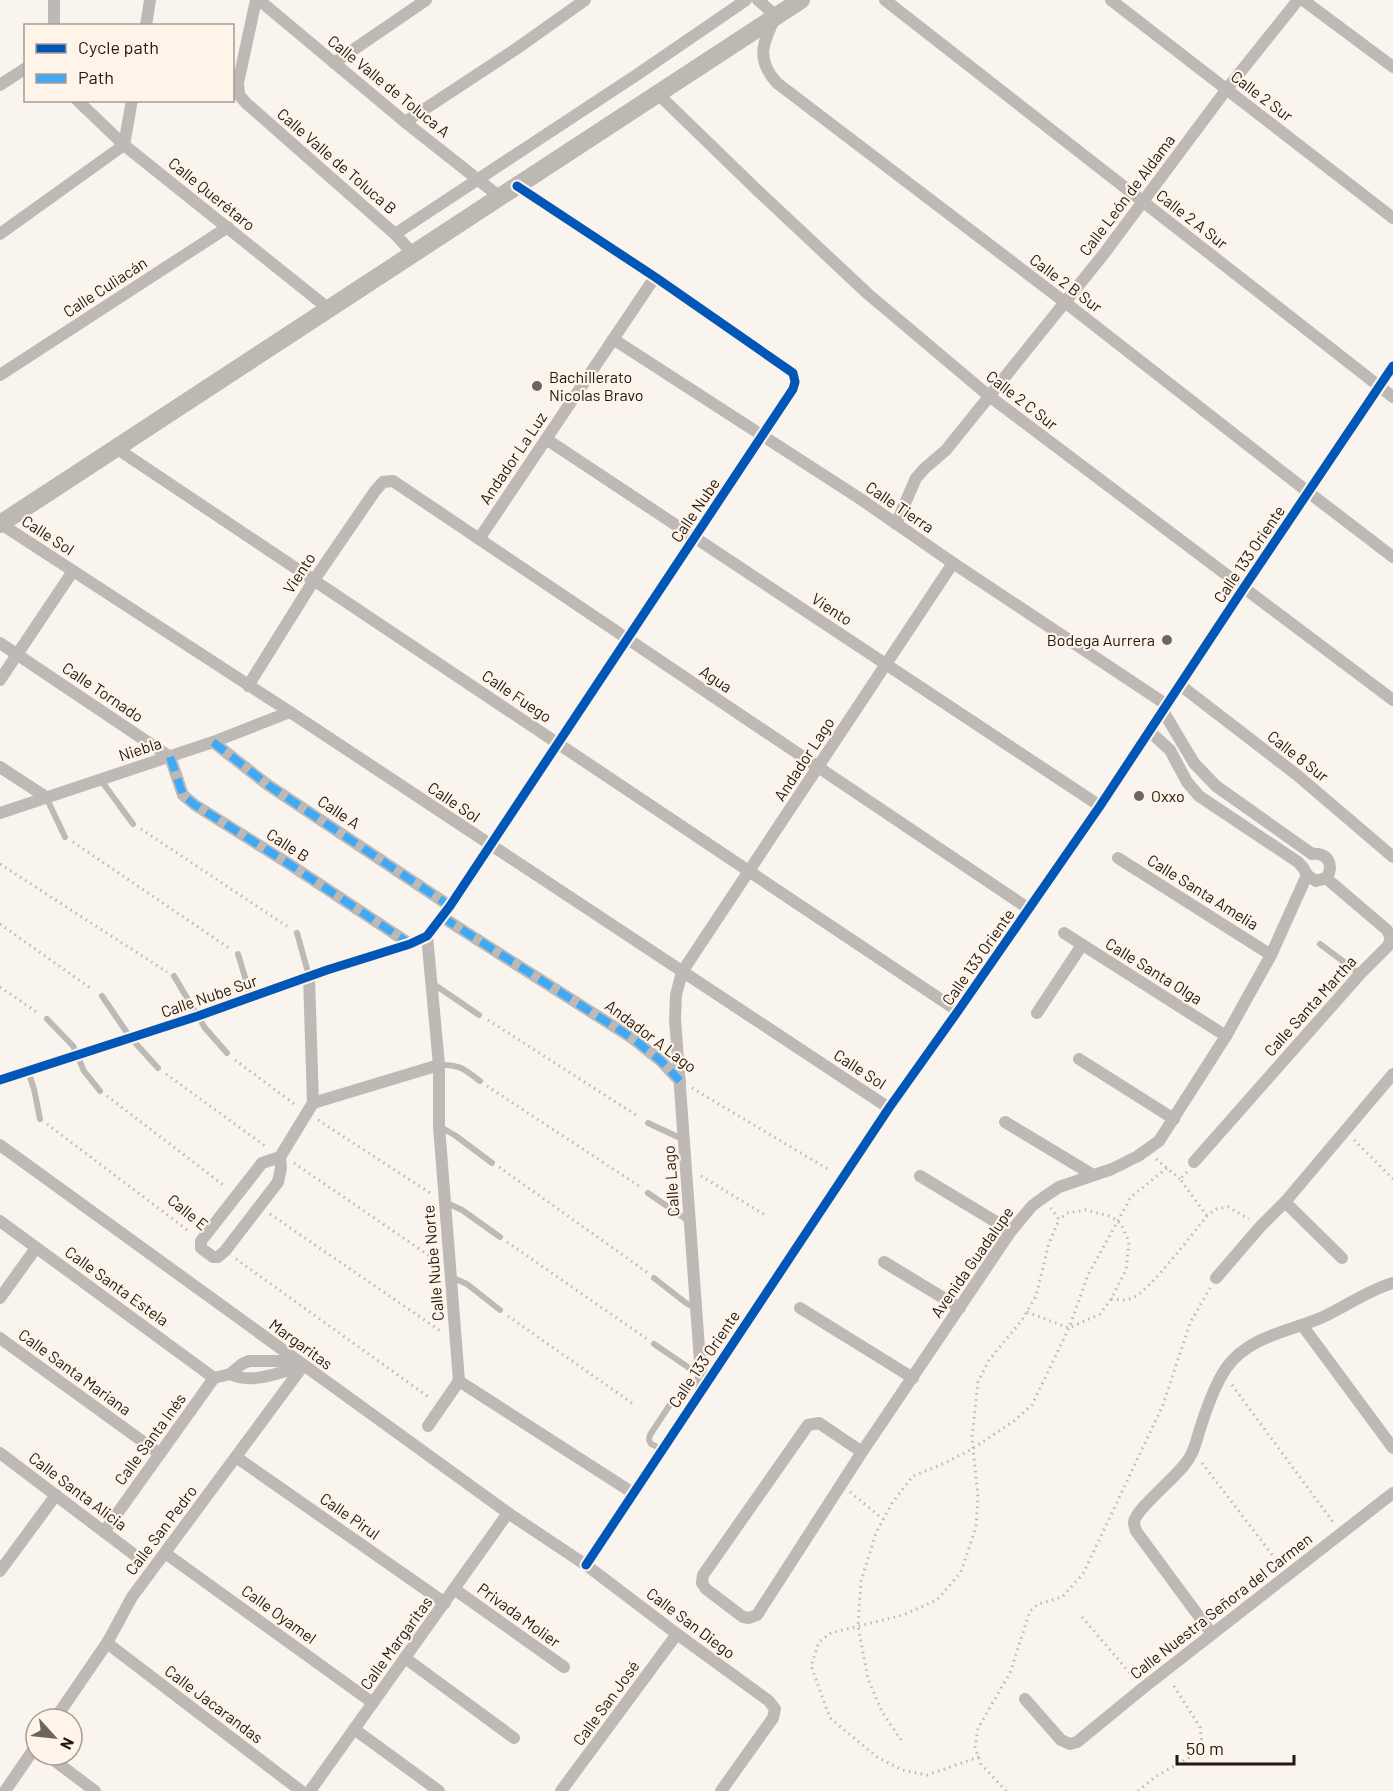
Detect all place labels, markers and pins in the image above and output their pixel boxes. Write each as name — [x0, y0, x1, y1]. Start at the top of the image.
place label: Bachillerato Nicolas Bravo — [549, 367, 644, 404]
marker: Bachillerato Nicolas Bravo — [530, 379, 544, 393]
place label: Bodega Aurrera — [1047, 630, 1155, 649]
marker: Bodega Aurrera — [1160, 633, 1174, 647]
place label: Oxxo — [1151, 786, 1185, 805]
marker: Oxxo — [1132, 789, 1146, 803]

